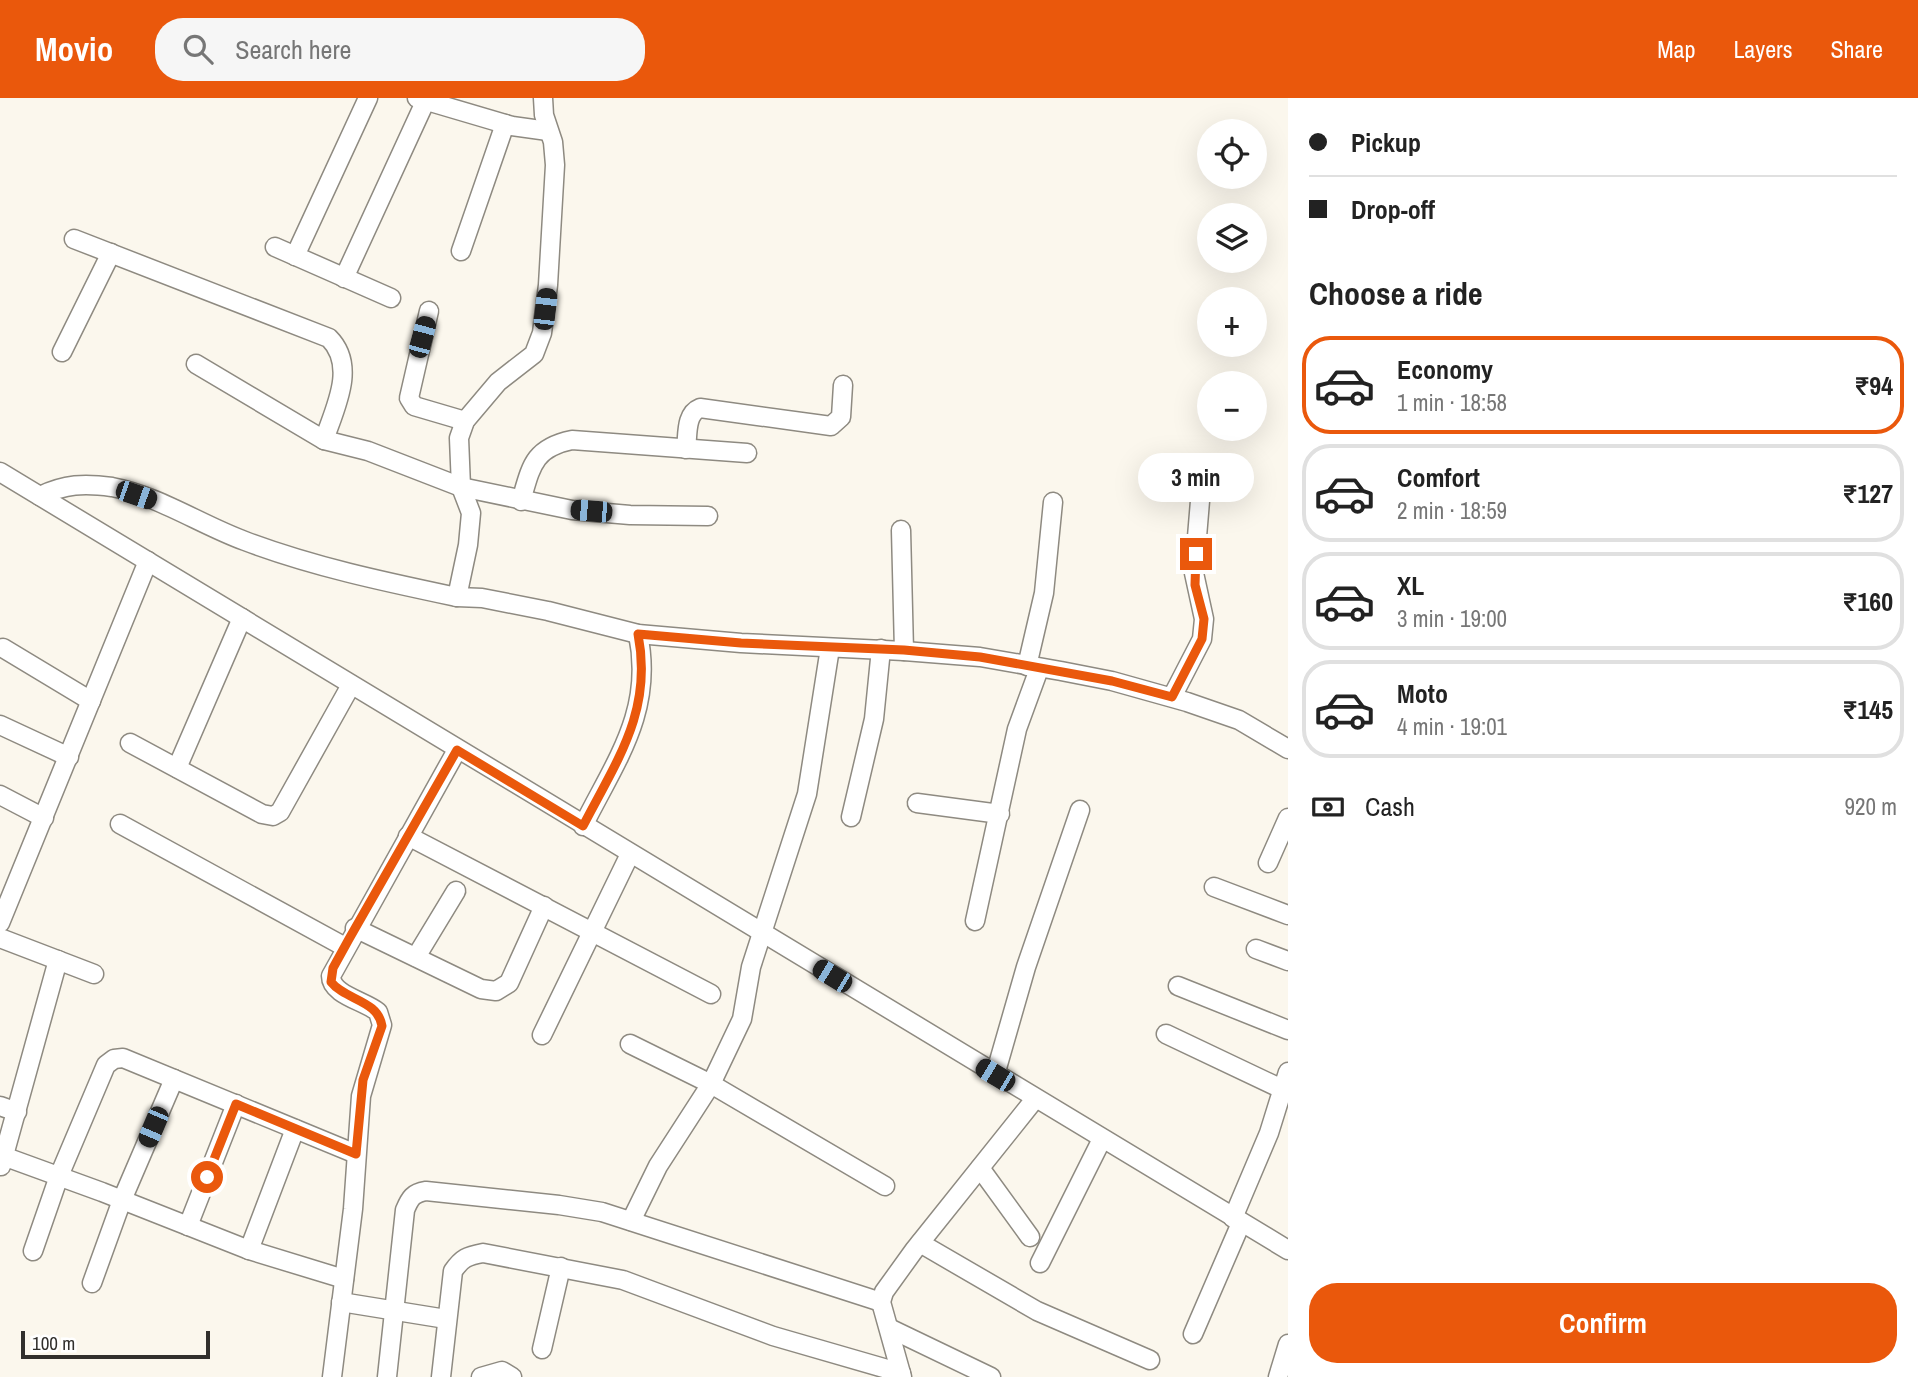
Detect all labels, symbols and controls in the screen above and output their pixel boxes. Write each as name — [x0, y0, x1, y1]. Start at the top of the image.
search box — [155, 18, 645, 81]
text: Movio — [35, 27, 113, 71]
icon: search — [179, 30, 217, 68]
text: Search here — [235, 32, 351, 67]
text: Map — [1657, 33, 1695, 65]
text: Layers — [1733, 33, 1792, 65]
text: Share — [1830, 33, 1883, 65]
map controls — [1197, 119, 1267, 441]
button: locate — [1197, 119, 1267, 189]
text: Pickup — [1351, 125, 1421, 160]
text: Drop-off — [1351, 192, 1435, 227]
button: layers — [1197, 203, 1267, 273]
text: Choose a ride — [1309, 272, 1483, 315]
car — [533, 287, 558, 331]
button: + — [1197, 287, 1267, 357]
car — [407, 314, 438, 360]
text: Economy — [1397, 352, 1493, 387]
icon: car — [1313, 354, 1376, 417]
text: ₹94 — [1854, 368, 1893, 403]
button: − — [1197, 371, 1267, 441]
text: 1 min · 18:58 — [1397, 387, 1507, 418]
callout: 3 min — [1138, 452, 1254, 502]
text: Comfort — [1397, 460, 1480, 495]
text: 3 min — [1171, 462, 1221, 493]
icon: car — [1313, 462, 1376, 525]
text: ₹127 — [1842, 476, 1893, 511]
car — [113, 478, 160, 512]
text: 2 min · 18:59 — [1397, 495, 1507, 526]
car — [570, 499, 613, 523]
route end — [1180, 538, 1212, 570]
text: XL — [1397, 568, 1424, 603]
icon: car — [1313, 570, 1376, 633]
text: ₹160 — [1842, 584, 1893, 619]
text: 3 min · 19:00 — [1397, 603, 1507, 634]
text: Moto — [1397, 676, 1448, 711]
icon: car — [1313, 678, 1376, 741]
text: ₹145 — [1842, 692, 1893, 727]
text: 4 min · 19:01 — [1397, 711, 1507, 742]
icon: cash — [1309, 788, 1347, 826]
text: Cash — [1365, 789, 1415, 824]
text: 920 m — [1845, 791, 1897, 822]
car — [809, 956, 856, 996]
car — [972, 1055, 1019, 1095]
car — [136, 1104, 171, 1150]
route start — [191, 1161, 223, 1193]
button: Confirm — [1309, 1283, 1897, 1363]
scale bar — [21, 1328, 210, 1360]
text: 100 m — [32, 1330, 75, 1356]

